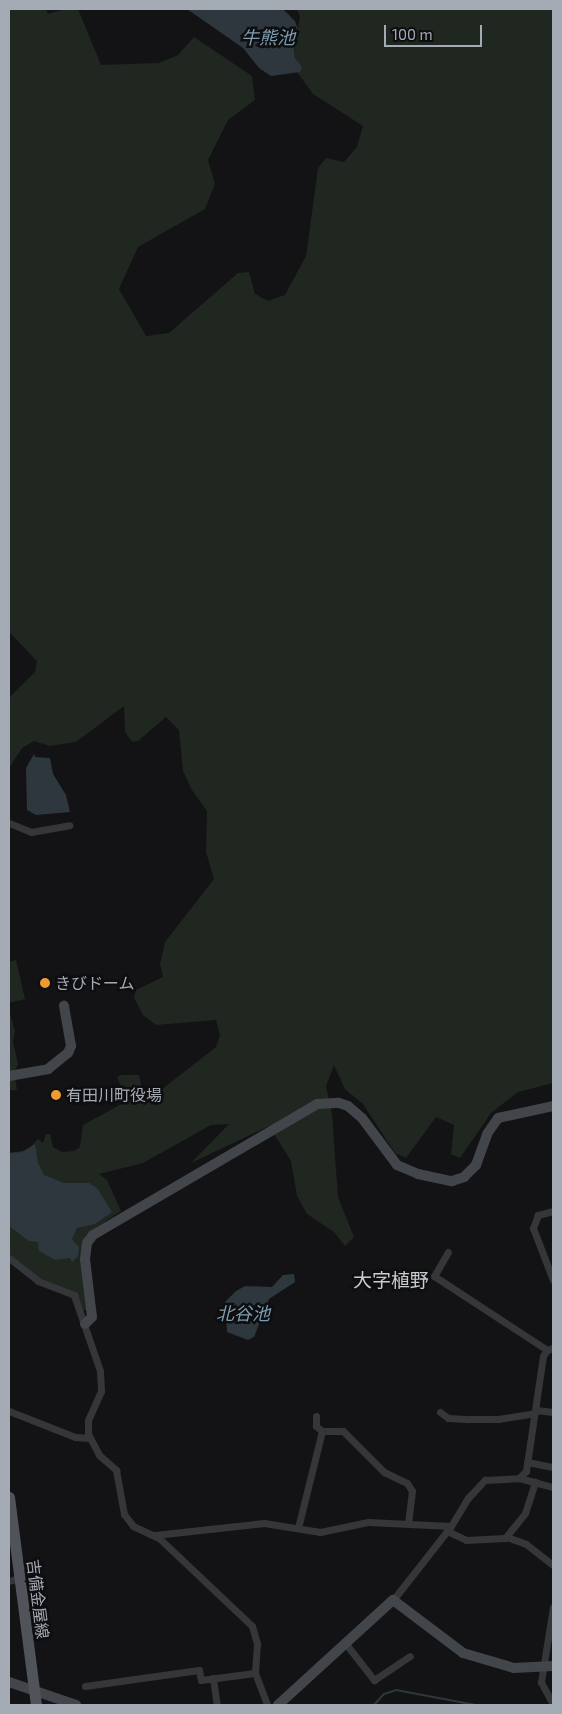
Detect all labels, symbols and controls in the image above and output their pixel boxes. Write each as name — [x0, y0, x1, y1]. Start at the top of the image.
scale bar — [387, 15, 484, 47]
text: 100 m — [392, 25, 433, 43]
water label: 牛熊池 — [241, 26, 295, 48]
place label: きびドーム — [55, 973, 135, 993]
marker: きびドーム — [39, 977, 51, 989]
place label: 有田川町役場 — [66, 1085, 162, 1105]
marker: 有田川町役場 — [50, 1089, 62, 1101]
district label: 大字植野 — [353, 1269, 429, 1291]
water label: 北谷池 — [216, 1302, 270, 1324]
street label: 吉備金屋線 — [24, 1558, 52, 1640]

